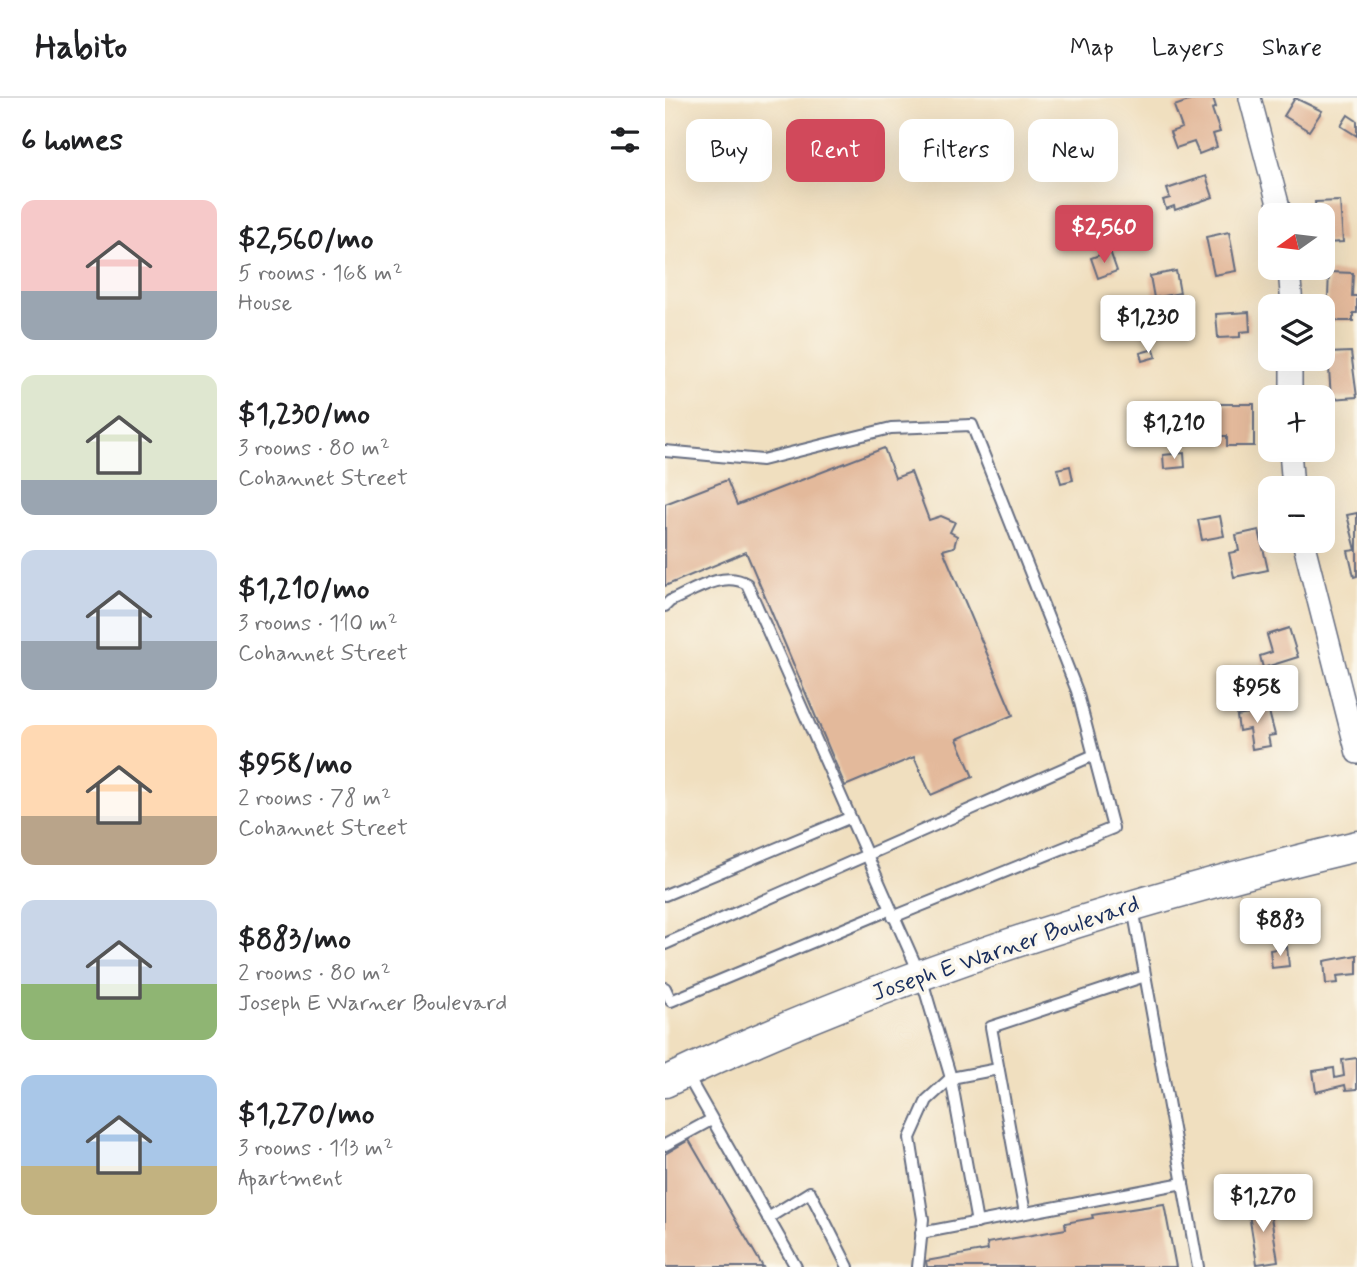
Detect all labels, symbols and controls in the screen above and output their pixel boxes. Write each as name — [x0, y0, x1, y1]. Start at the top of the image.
text: Habito — [35, 26, 127, 70]
text: Map — [1070, 33, 1114, 64]
text: Layers — [1152, 33, 1224, 64]
text: Share — [1262, 33, 1322, 64]
chip: Buy — [686, 119, 772, 182]
chip: Rent — [786, 119, 885, 182]
chip: Filters — [899, 119, 1014, 182]
chip: New — [1028, 119, 1118, 182]
text: 6 homes — [21, 121, 123, 160]
icon: filters — [606, 121, 644, 159]
north arrow — [1258, 203, 1335, 280]
map controls — [1258, 203, 1335, 553]
pin: $2,560 — [1047, 206, 1161, 265]
text: $2,560 — [1071, 213, 1137, 243]
text: $2,560/mo — [238, 220, 374, 259]
icon: home — [77, 228, 161, 312]
text: 5 rooms · 168 m² — [238, 259, 403, 289]
text: House — [238, 289, 292, 319]
button: layers — [1258, 294, 1335, 371]
pin: $1,230 — [1091, 296, 1205, 355]
text: $1,230 — [1116, 303, 1180, 333]
button: + — [1258, 385, 1335, 462]
text: $1,230/mo — [238, 395, 370, 434]
pin: $1,210 — [1117, 402, 1231, 461]
icon: home — [77, 403, 161, 487]
text: $1,210 — [1143, 409, 1205, 439]
text: 3 rooms · 80 m² — [238, 434, 390, 464]
text: Cohannet Street — [238, 464, 408, 494]
button: − — [1258, 476, 1335, 553]
text: $1,210/mo — [238, 570, 370, 609]
icon: home — [77, 578, 161, 662]
text: 3 rooms · 110 m² — [238, 609, 398, 639]
text: Cohannet Street — [238, 639, 408, 669]
pin: $958 — [1216, 666, 1298, 725]
text: $958 — [1232, 673, 1282, 703]
text: $958/mo — [238, 745, 352, 784]
icon: home — [77, 753, 161, 837]
text: 2 rooms · 78 m² — [238, 784, 391, 814]
text: Cohannet Street — [238, 814, 408, 844]
street label: Joseph E Warner Boulevard — [868, 889, 1144, 1009]
pin: $883 — [1239, 898, 1321, 958]
text: $883 — [1256, 906, 1304, 936]
text: $883/mo — [238, 920, 351, 959]
icon: home — [77, 928, 161, 1012]
text: 2 rooms · 80 m² — [238, 959, 391, 989]
text: Joseph E Warner Boulevard — [238, 989, 507, 1019]
text: $1,270/mo — [238, 1095, 375, 1134]
icon: home — [77, 1103, 161, 1187]
text: 3 rooms · 113 m² — [238, 1134, 393, 1164]
text: Apartment — [238, 1164, 343, 1194]
pin: $1,270 — [1206, 1174, 1320, 1234]
text: $1,270 — [1230, 1182, 1296, 1212]

